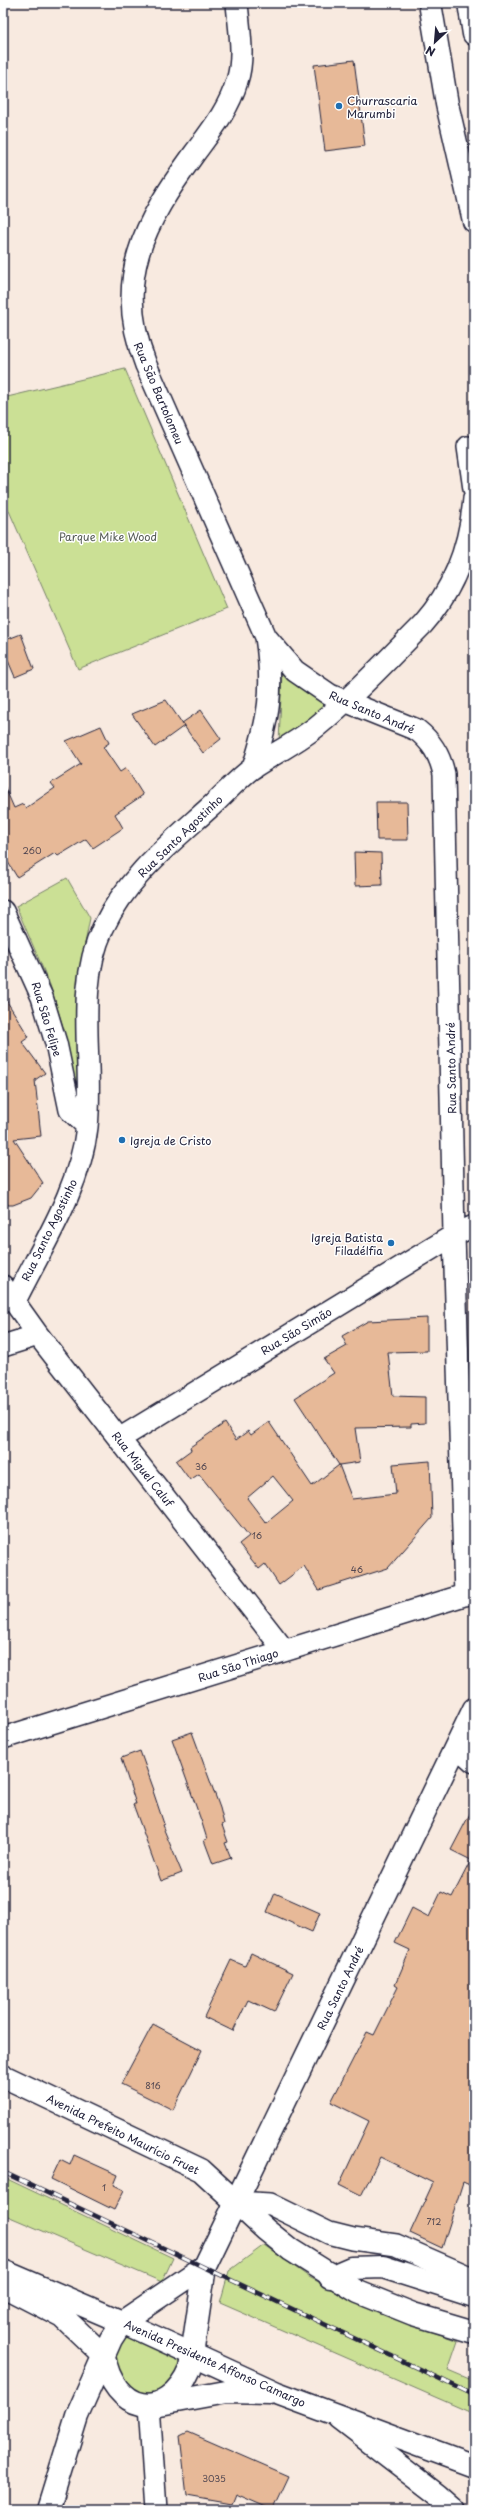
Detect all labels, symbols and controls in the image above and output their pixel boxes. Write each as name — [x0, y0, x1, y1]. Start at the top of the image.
north arrow — [415, 22, 455, 62]
text: N — [422, 42, 438, 61]
place label: Churrascaria Marumbi — [347, 92, 417, 122]
marker: Churrascaria Marumbi — [334, 101, 344, 111]
street label: Rua São Bartolomeu — [130, 339, 188, 447]
park label: Parque Mike Wood — [59, 528, 157, 545]
street label: Rua Santo André — [327, 686, 418, 738]
street label: Rua Santo Agostinho — [134, 791, 226, 881]
house number: 260 — [23, 843, 42, 857]
street label: Rua São Felipe — [28, 980, 66, 1059]
street label: Rua Santo André — [442, 1022, 460, 1114]
place label: Igreja de Cristo — [130, 1132, 211, 1149]
marker: Igreja de Cristo — [117, 1135, 127, 1145]
street label: Rua Santo Agostinho — [17, 1176, 81, 1284]
place label: Igreja Batista Filadélfia — [311, 1229, 383, 1259]
marker: Igreja Batista Filadélfia — [386, 1238, 396, 1248]
street label: Rua São Simão — [257, 1303, 335, 1359]
street label: Rua Miguel Caluf — [108, 1428, 179, 1511]
house number: 36 — [195, 1459, 207, 1473]
house number: 16 — [252, 1528, 262, 1542]
house number: 46 — [351, 1562, 363, 1576]
street label: Rua São Thiago — [196, 1644, 280, 1686]
street label: Rua Santo André — [312, 1943, 368, 2033]
house number: 816 — [145, 2078, 161, 2092]
street label: Avenida Prefeito Maurício Fruet — [44, 2090, 203, 2179]
house number: 1 — [102, 2180, 106, 2194]
house number: 712 — [427, 2214, 441, 2228]
street label: Avenida Presidente Affonso Camargo — [122, 2315, 308, 2411]
house number: 3035 — [202, 2471, 226, 2485]

